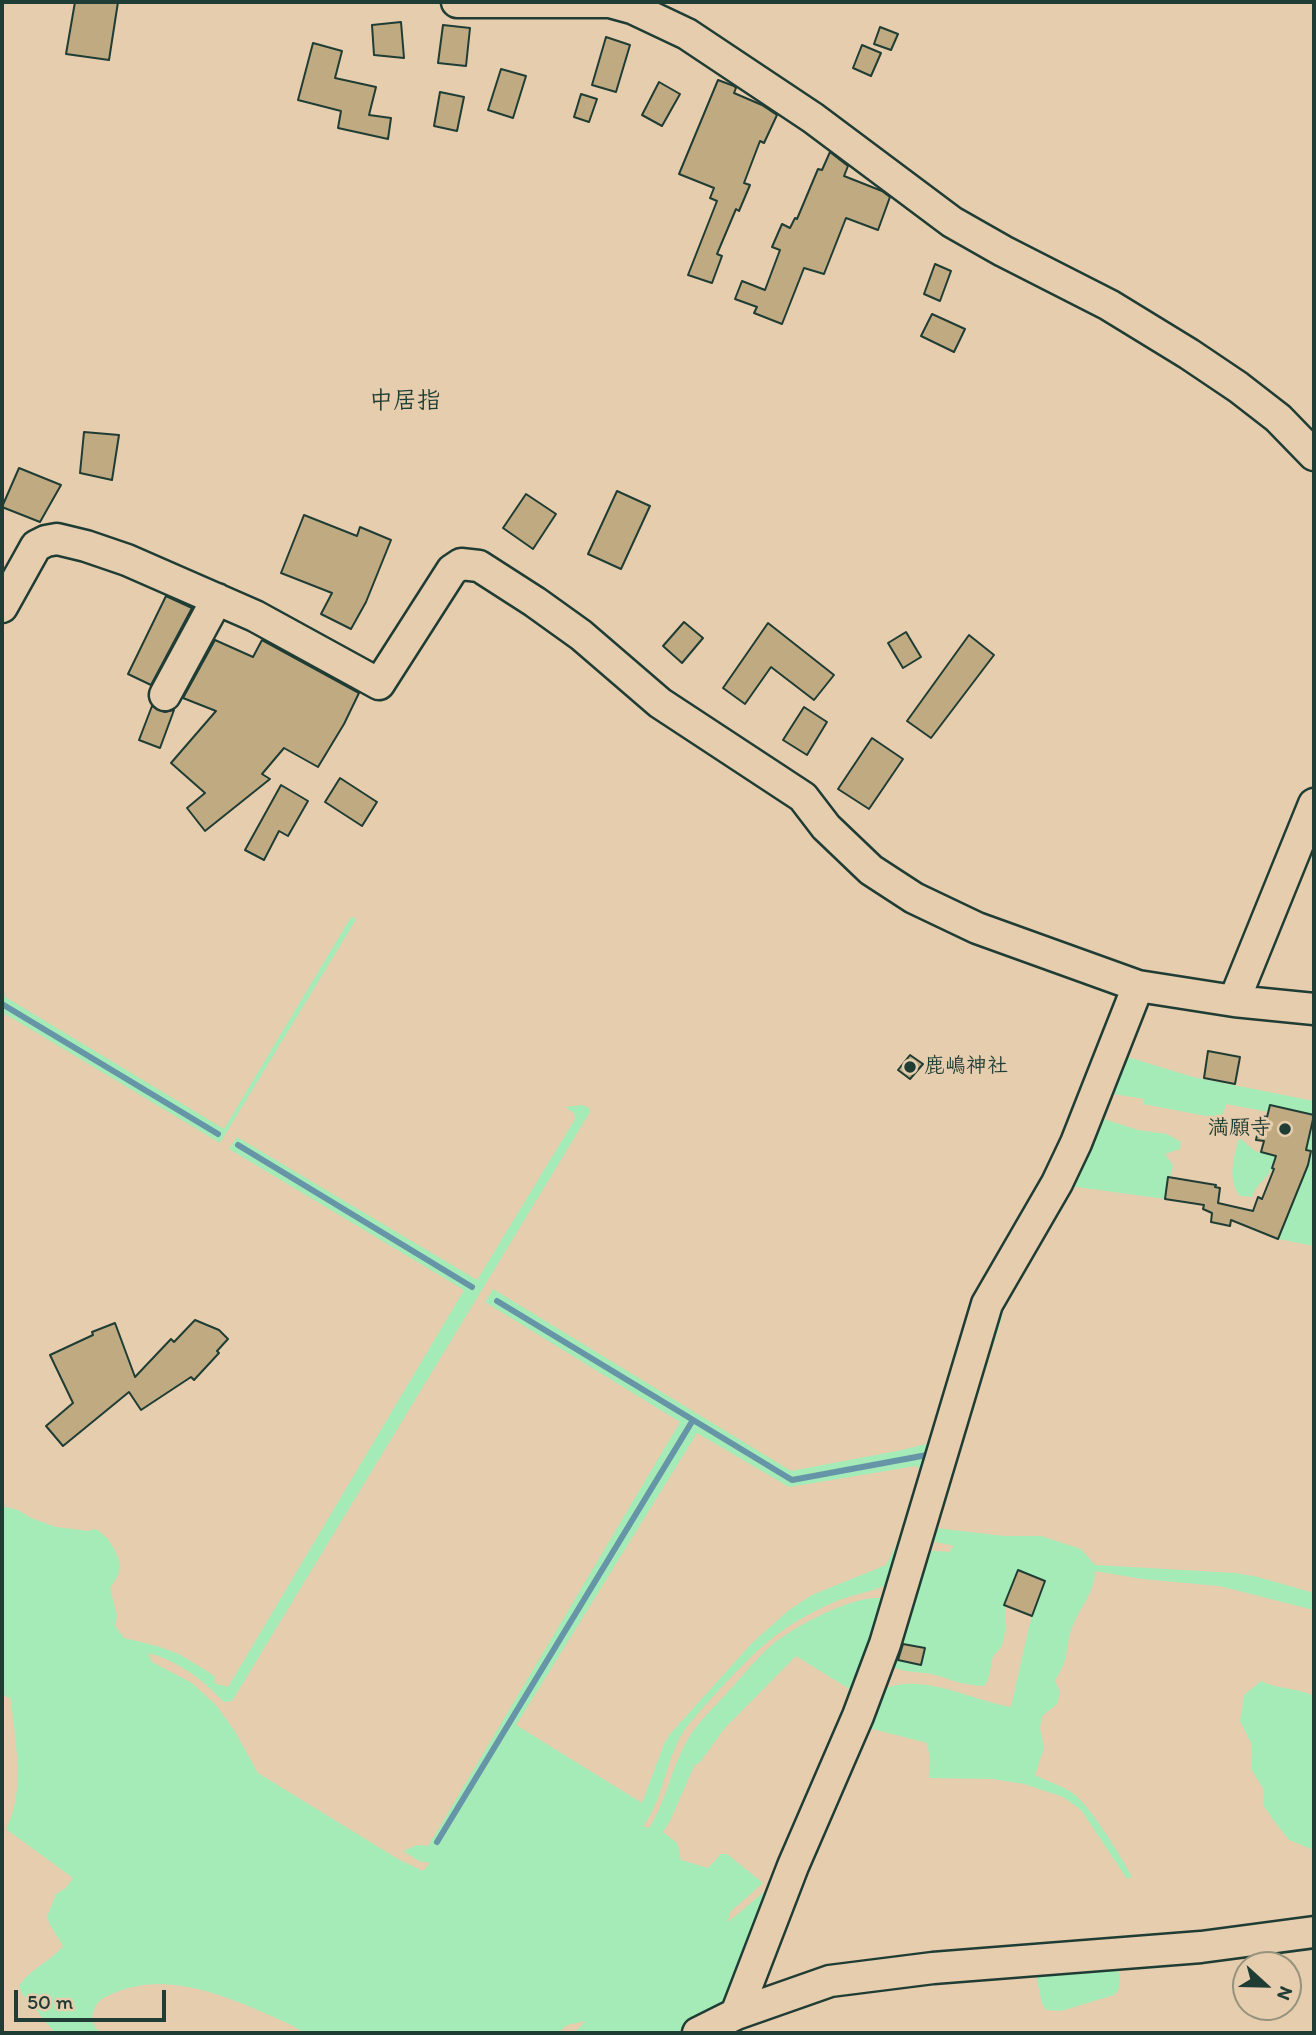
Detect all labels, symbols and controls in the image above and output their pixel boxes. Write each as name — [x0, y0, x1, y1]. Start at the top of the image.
district label: 中居指 — [369, 388, 441, 416]
place label: 鹿嶋神社 — [924, 1054, 1008, 1080]
marker: 鹿嶋神社 — [902, 1059, 918, 1075]
place label: 満願寺 — [1208, 1116, 1271, 1142]
marker: 満願寺 — [1277, 1121, 1293, 1137]
north arrow — [1232, 1951, 1302, 2021]
scale bar — [18, 1976, 170, 2020]
text: N — [1272, 1983, 1298, 2004]
text: 50 m — [27, 1989, 73, 2014]

